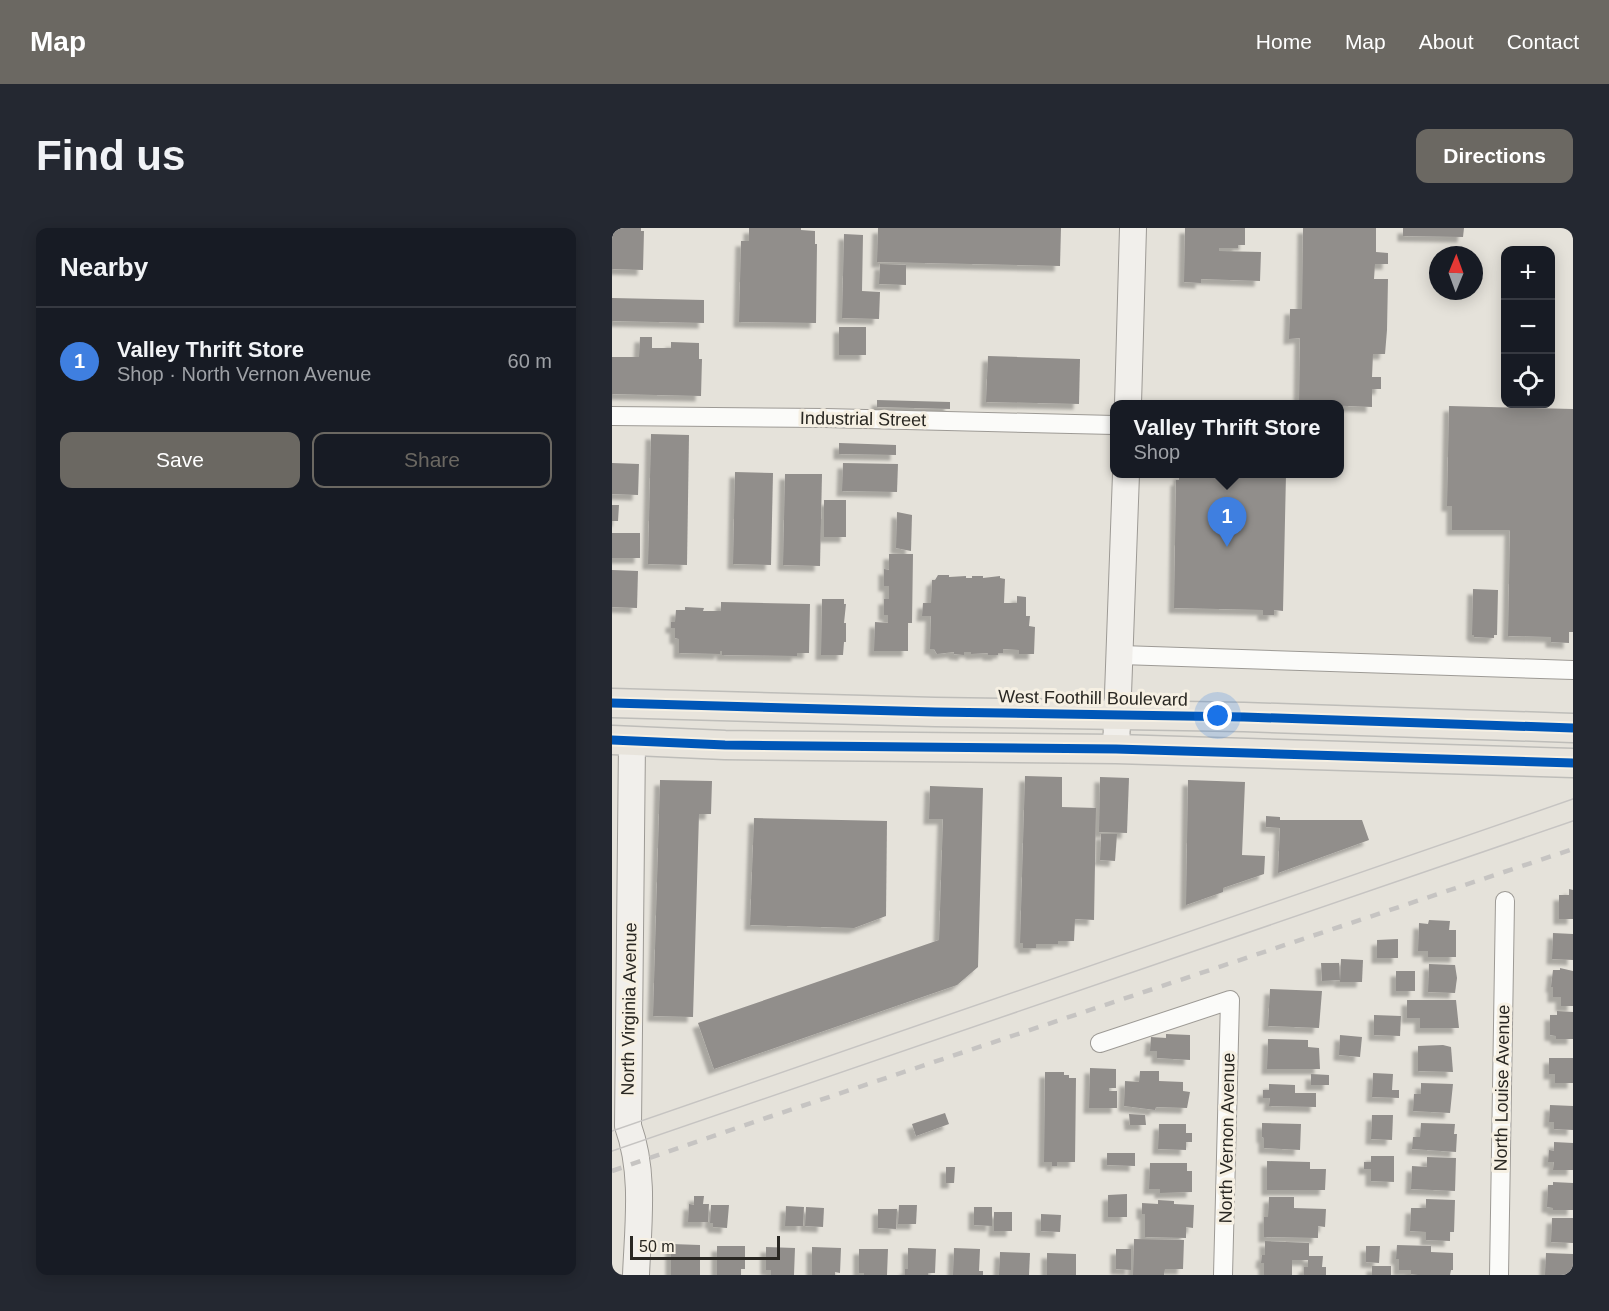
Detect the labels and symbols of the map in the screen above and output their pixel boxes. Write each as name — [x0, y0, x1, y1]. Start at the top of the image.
north arrow — [1429, 246, 1483, 300]
street label: Industrial Street — [800, 408, 926, 430]
pin: 1 — [1208, 498, 1246, 547]
street label: West Foothill Boulevard — [998, 686, 1188, 710]
your location — [1203, 701, 1232, 730]
street label: North Virginia Avenue — [617, 922, 641, 1096]
street label: North Louise Avenue — [1491, 1004, 1513, 1172]
street label: North Vernon Avenue — [1216, 1052, 1238, 1224]
scale bar — [630, 1233, 780, 1260]

